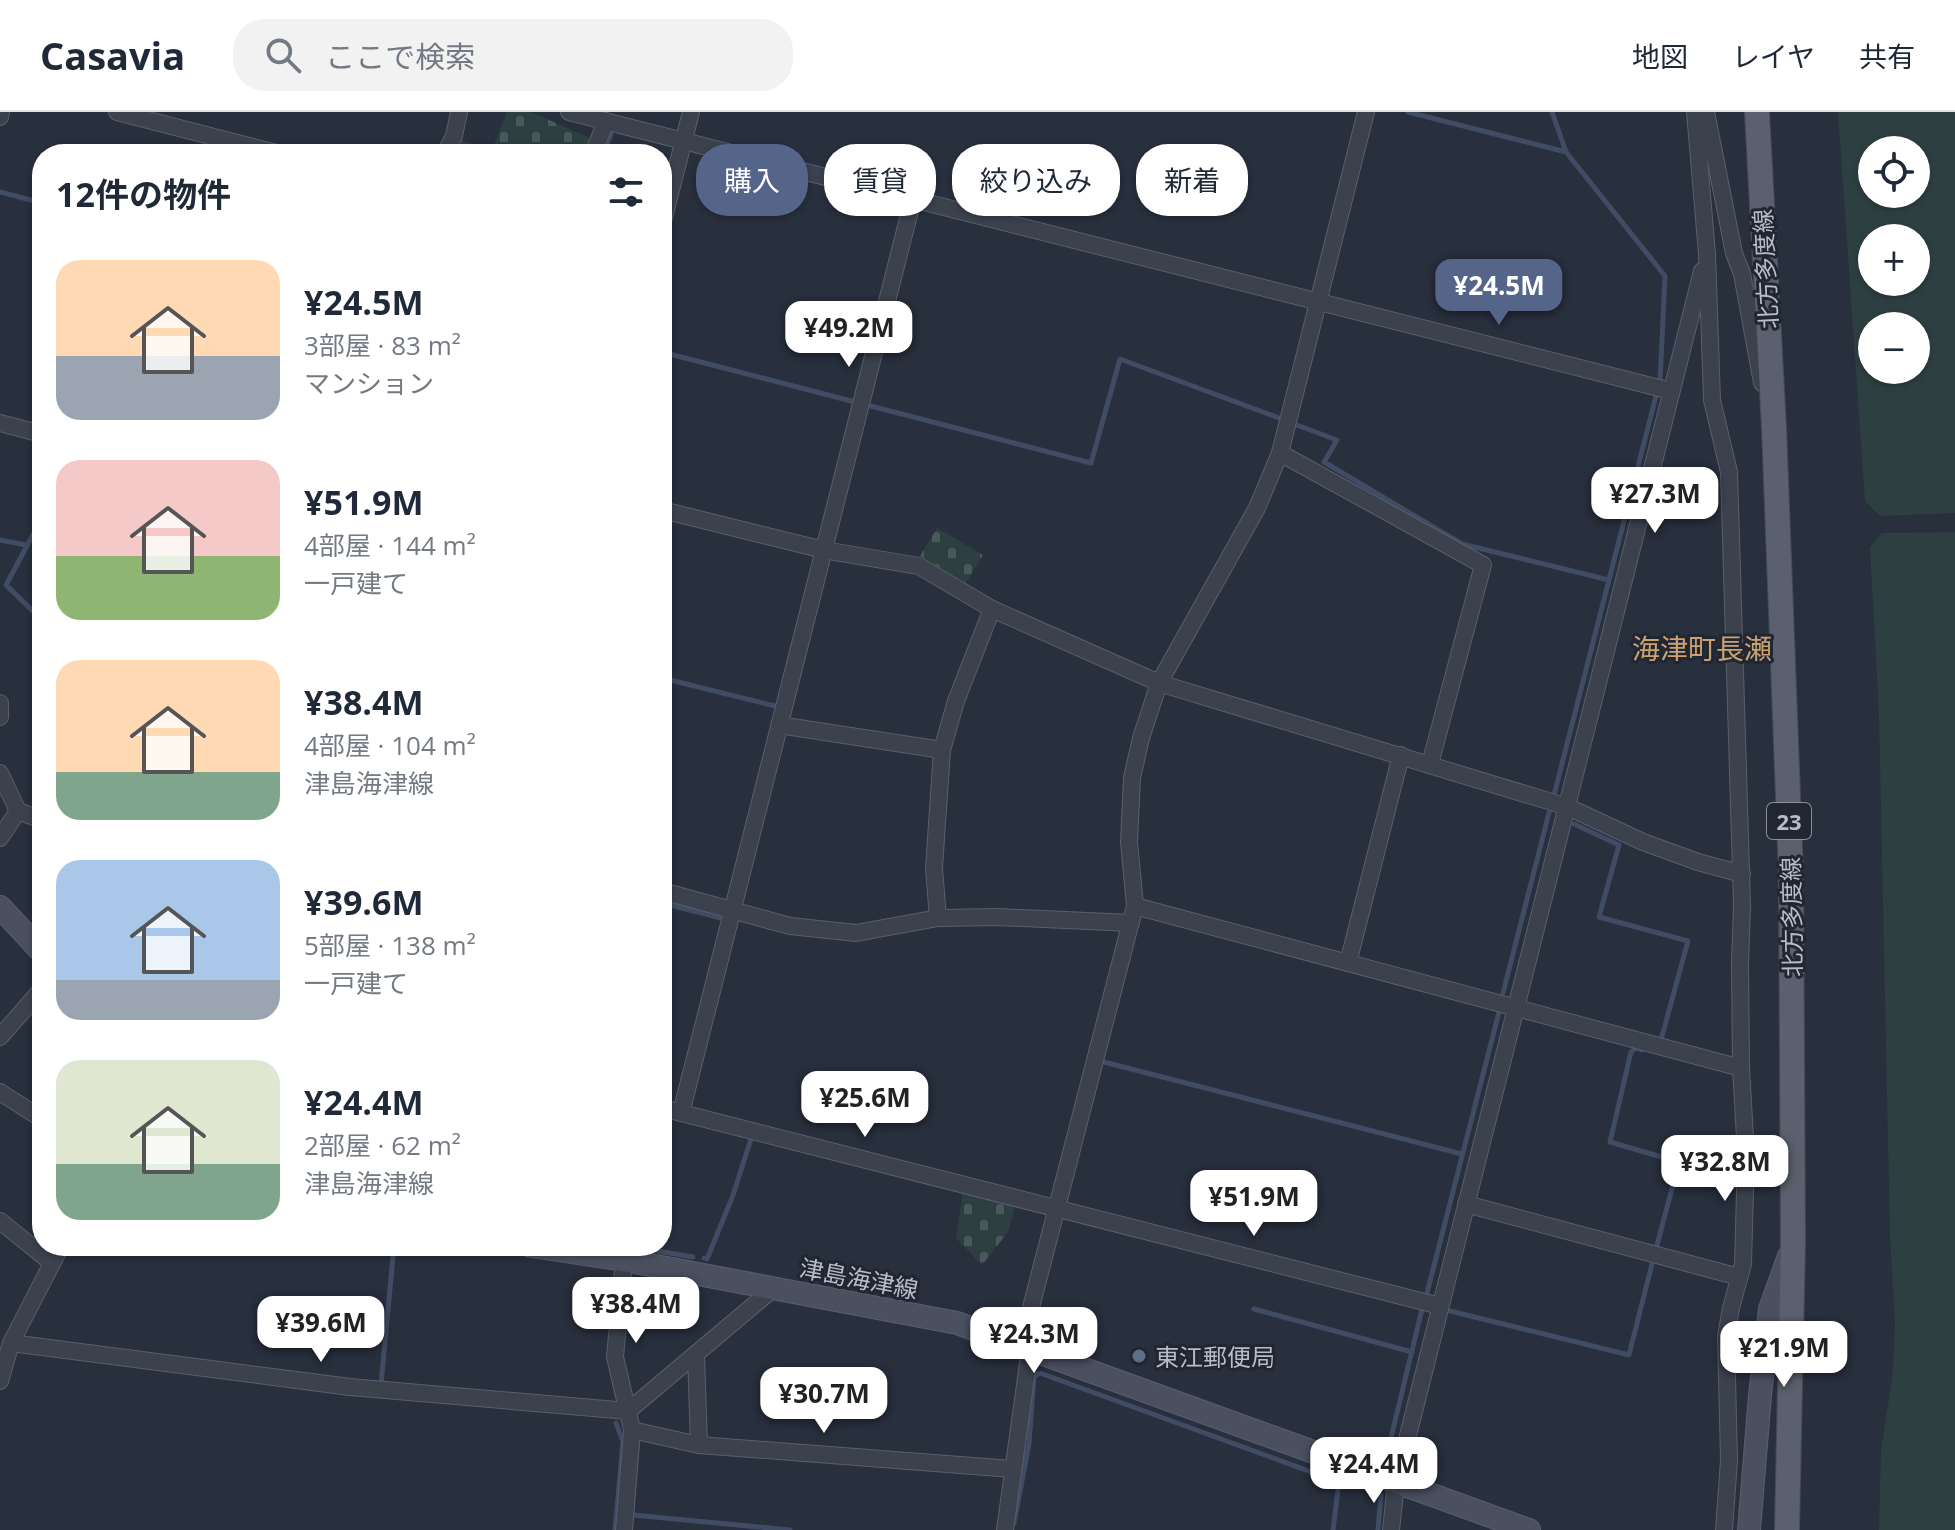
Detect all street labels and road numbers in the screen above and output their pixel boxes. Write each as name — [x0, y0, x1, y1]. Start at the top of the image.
street label: 北方多度線 — [1745, 208, 1785, 330]
road number: 23 — [1767, 803, 1811, 839]
street label: 北方多度線 — [1773, 857, 1809, 977]
street label: 津島海津線 — [797, 1250, 921, 1306]

